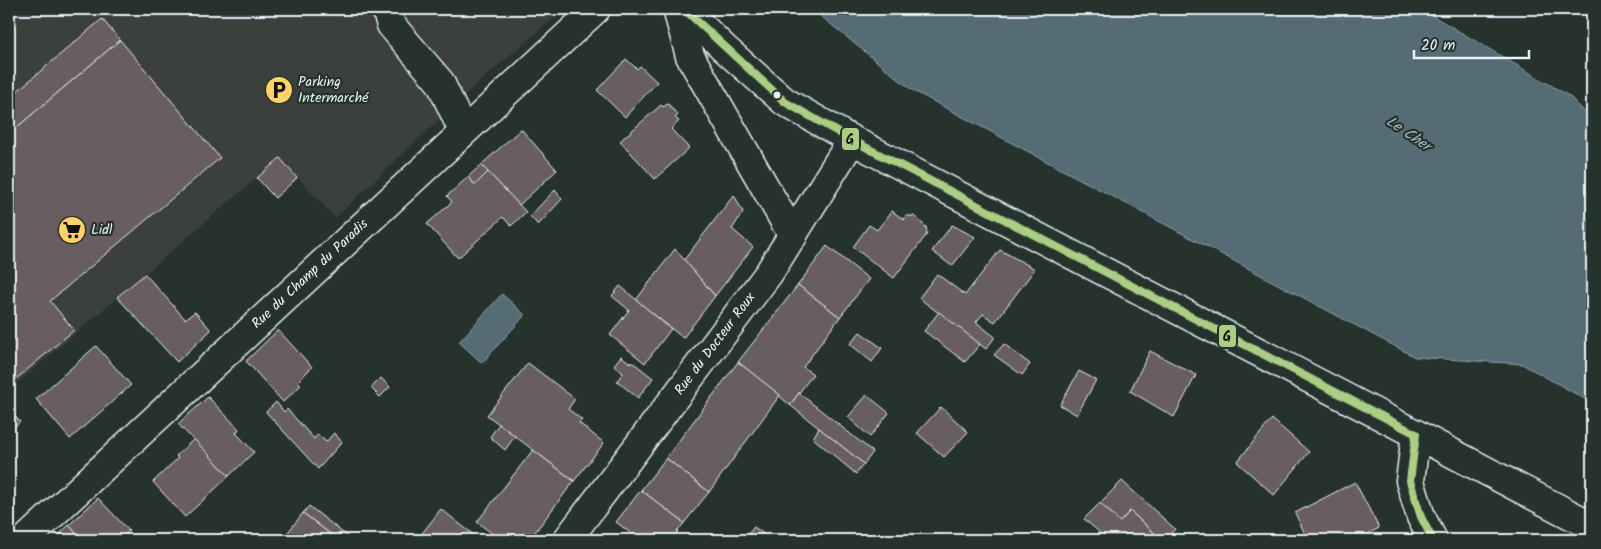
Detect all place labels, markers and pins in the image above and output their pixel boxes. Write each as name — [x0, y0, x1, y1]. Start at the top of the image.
place label: Parking Intermarché — [298, 71, 369, 109]
parking icon: Parking Intermarché — [264, 75, 294, 105]
unlabelled marker — [772, 90, 782, 100]
supermarket icon: Lidl — [57, 215, 87, 245]
place label: Lidl — [91, 219, 113, 241]

